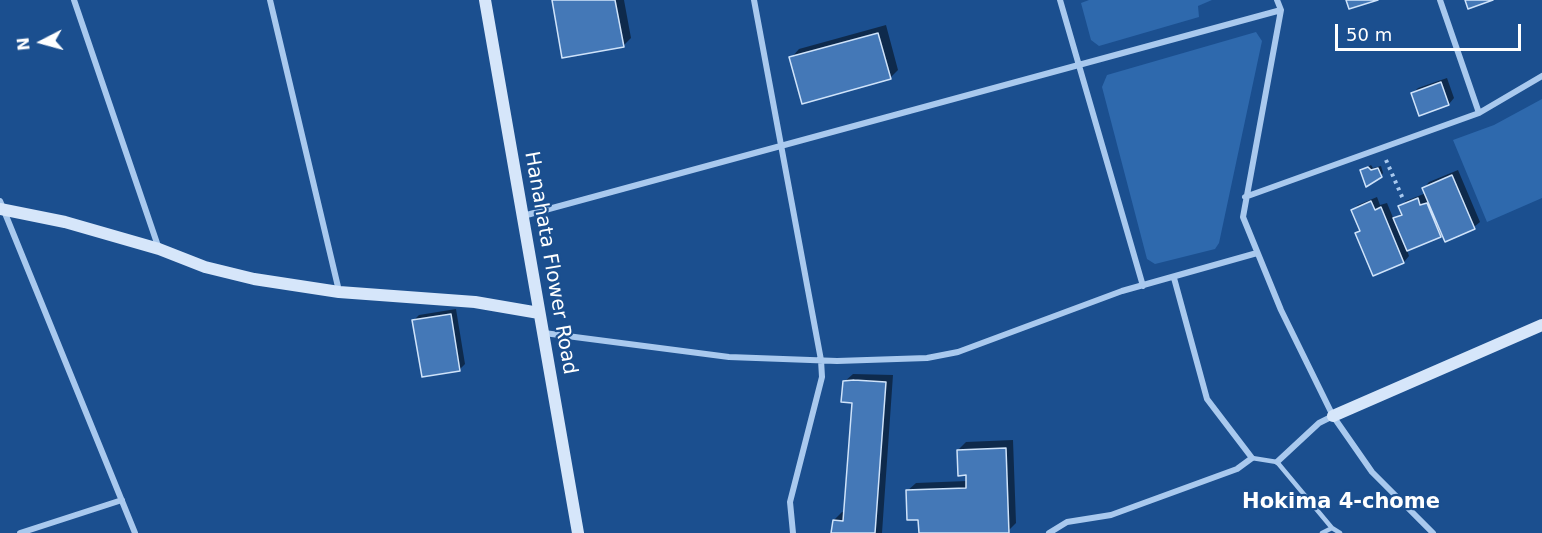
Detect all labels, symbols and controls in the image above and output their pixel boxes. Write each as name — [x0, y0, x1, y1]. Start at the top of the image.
north arrow — [12, 12, 72, 72]
scale bar — [1338, 12, 1524, 50]
text: 50 m — [1346, 24, 1392, 45]
text: N — [13, 36, 34, 52]
street label: Hanahata Flower Road — [519, 149, 581, 377]
district label: Hokima 4-chome — [1242, 490, 1440, 516]

